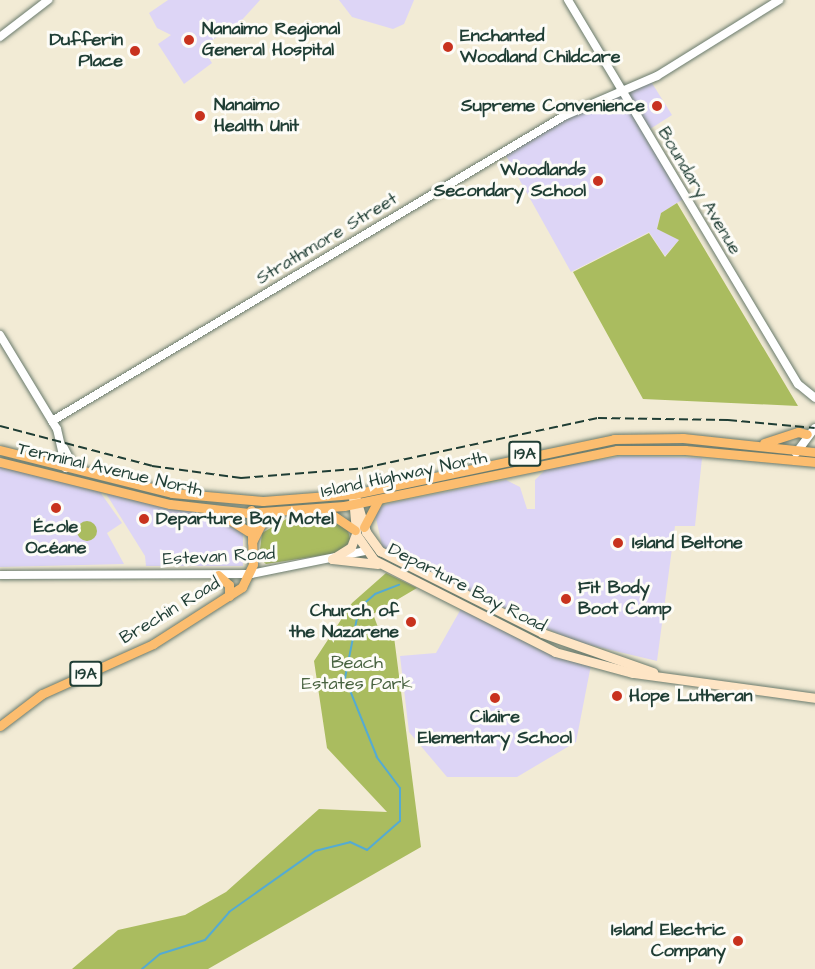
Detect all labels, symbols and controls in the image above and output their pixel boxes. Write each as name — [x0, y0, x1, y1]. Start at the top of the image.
place label: Nanaimo Regional General Hospital — [202, 19, 340, 62]
place label: Enchanted Woodland Childcare — [460, 26, 620, 68]
place label: Dufferin Place — [49, 30, 123, 72]
marker: Nanaimo Regional General Hospital — [180, 31, 198, 49]
marker: Enchanted Woodland Childcare — [441, 40, 455, 54]
marker: Dufferin Place — [128, 44, 142, 58]
place label: Nanaimo Health Unit — [214, 95, 299, 138]
place label: Supreme Convenience — [461, 95, 645, 117]
marker: Supreme Convenience — [650, 99, 664, 113]
marker: Nanaimo Health Unit — [191, 107, 209, 125]
street label: Boundary Avenue — [652, 123, 746, 259]
place label: Woodlands Secondary School — [434, 160, 586, 202]
marker: Woodlands Secondary School — [591, 174, 605, 188]
street label: Strathmore Street — [253, 188, 401, 290]
street label: Terminal Avenue North — [15, 438, 205, 502]
road number: 19A — [507, 441, 543, 467]
street label: Island Highway North — [319, 447, 489, 503]
marker: École Océane — [49, 501, 63, 515]
place label: Departure Bay Motel — [156, 508, 334, 530]
marker: Departure Bay Motel — [137, 512, 151, 526]
place label: École Océane — [25, 517, 87, 560]
place label: Island Beltone — [632, 532, 743, 554]
marker: Island Beltone — [609, 534, 627, 552]
street label: Departure Bay Road — [384, 539, 550, 637]
street label: Estevan Road — [162, 543, 276, 571]
street label: Brechin Road — [116, 573, 224, 649]
place label: Fit Body Boot Camp — [578, 578, 671, 620]
marker: Fit Body Boot Camp — [559, 592, 573, 606]
place label: Church of the Nazarene — [289, 601, 399, 644]
marker: Church of the Nazarene — [404, 615, 418, 629]
park label: Beach Estates Park — [301, 653, 413, 696]
road number: 19A — [68, 661, 104, 687]
place label: Hope Lutheran — [629, 685, 753, 707]
marker: Hope Lutheran — [610, 689, 624, 703]
marker: Cilaire Elementary School — [488, 691, 502, 705]
place label: Cilaire Elementary School — [418, 707, 572, 750]
place label: Island Electric Company — [611, 920, 726, 962]
marker: Island Electric Company — [731, 934, 745, 948]

